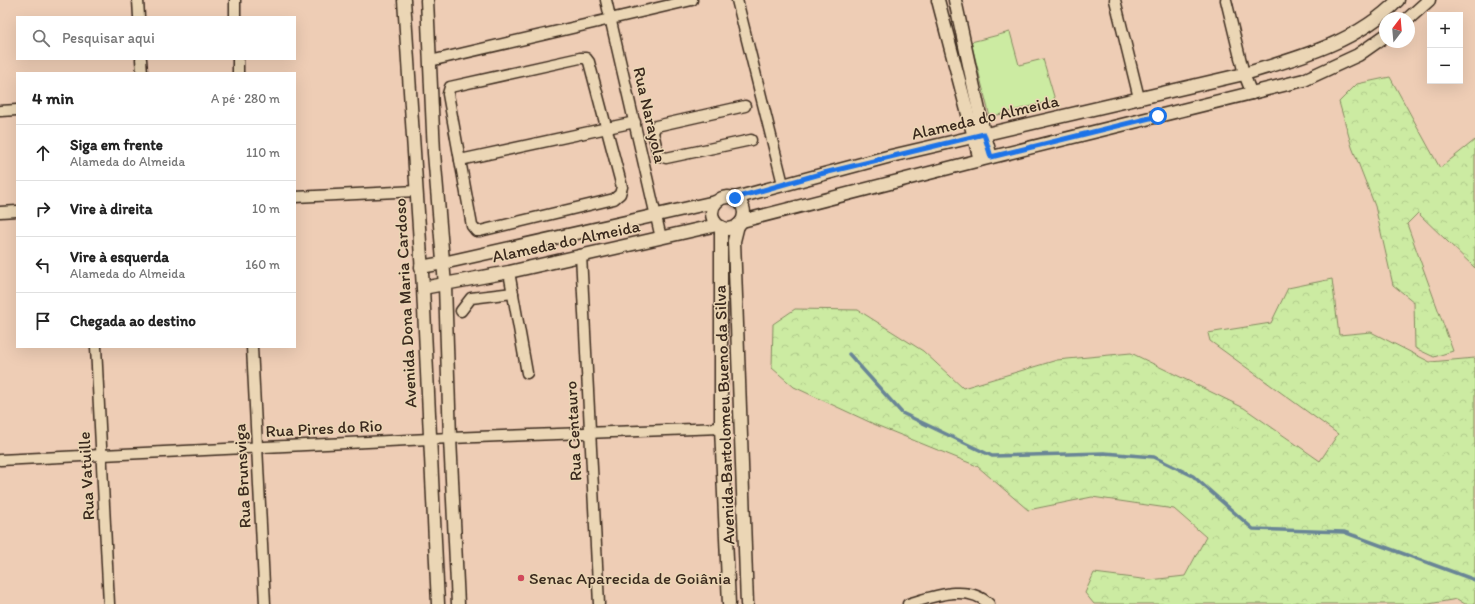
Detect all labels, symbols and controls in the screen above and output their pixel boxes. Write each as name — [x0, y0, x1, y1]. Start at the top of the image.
north arrow — [1379, 12, 1415, 48]
map controls — [1427, 12, 1463, 84]
button: + — [1427, 12, 1463, 48]
search box — [16, 16, 296, 60]
icon: search — [30, 27, 52, 49]
text: Pesquisar aqui — [62, 29, 155, 47]
button: − — [1427, 48, 1463, 84]
street label: Rua Narayola — [629, 65, 671, 165]
text: 4 min — [32, 88, 74, 108]
street label: Alameda do Almeida — [909, 90, 1061, 144]
text: A pé · 280 m — [211, 91, 280, 106]
route start — [1149, 107, 1167, 125]
text: Siga em frente — [70, 136, 163, 154]
icon: ahead — [32, 142, 54, 164]
text: 110 m — [246, 145, 280, 160]
text: Alameda do Almeida — [70, 154, 185, 169]
route end — [726, 189, 744, 207]
icon: right — [32, 198, 54, 220]
street label: Avenida Dona Maria Cardoso — [390, 198, 420, 408]
text: Vire à direita — [70, 200, 153, 218]
text: 10 m — [252, 201, 280, 216]
street label: Alameda do Almeida — [490, 216, 642, 266]
text: Vire à esquerda — [70, 248, 169, 266]
icon: left — [32, 254, 54, 276]
text: 160 m — [245, 257, 280, 272]
text: Alameda do Almeida — [70, 266, 185, 281]
street label: Avenida Bartolomeu Bueno da Silva — [709, 285, 739, 545]
icon: arrive — [32, 310, 54, 332]
text: Chegada ao destino — [70, 312, 196, 330]
street label: Rua Centauro — [560, 380, 586, 482]
street label: Rua Pires do Rio — [265, 415, 383, 441]
street label: Rua Brunsviga — [229, 423, 255, 529]
street label: Rua Vatuille — [74, 431, 98, 521]
place label: Senac Aparecida de Goiânia — [529, 568, 731, 588]
marker: Senac Aparecida de Goiânia — [516, 573, 526, 583]

